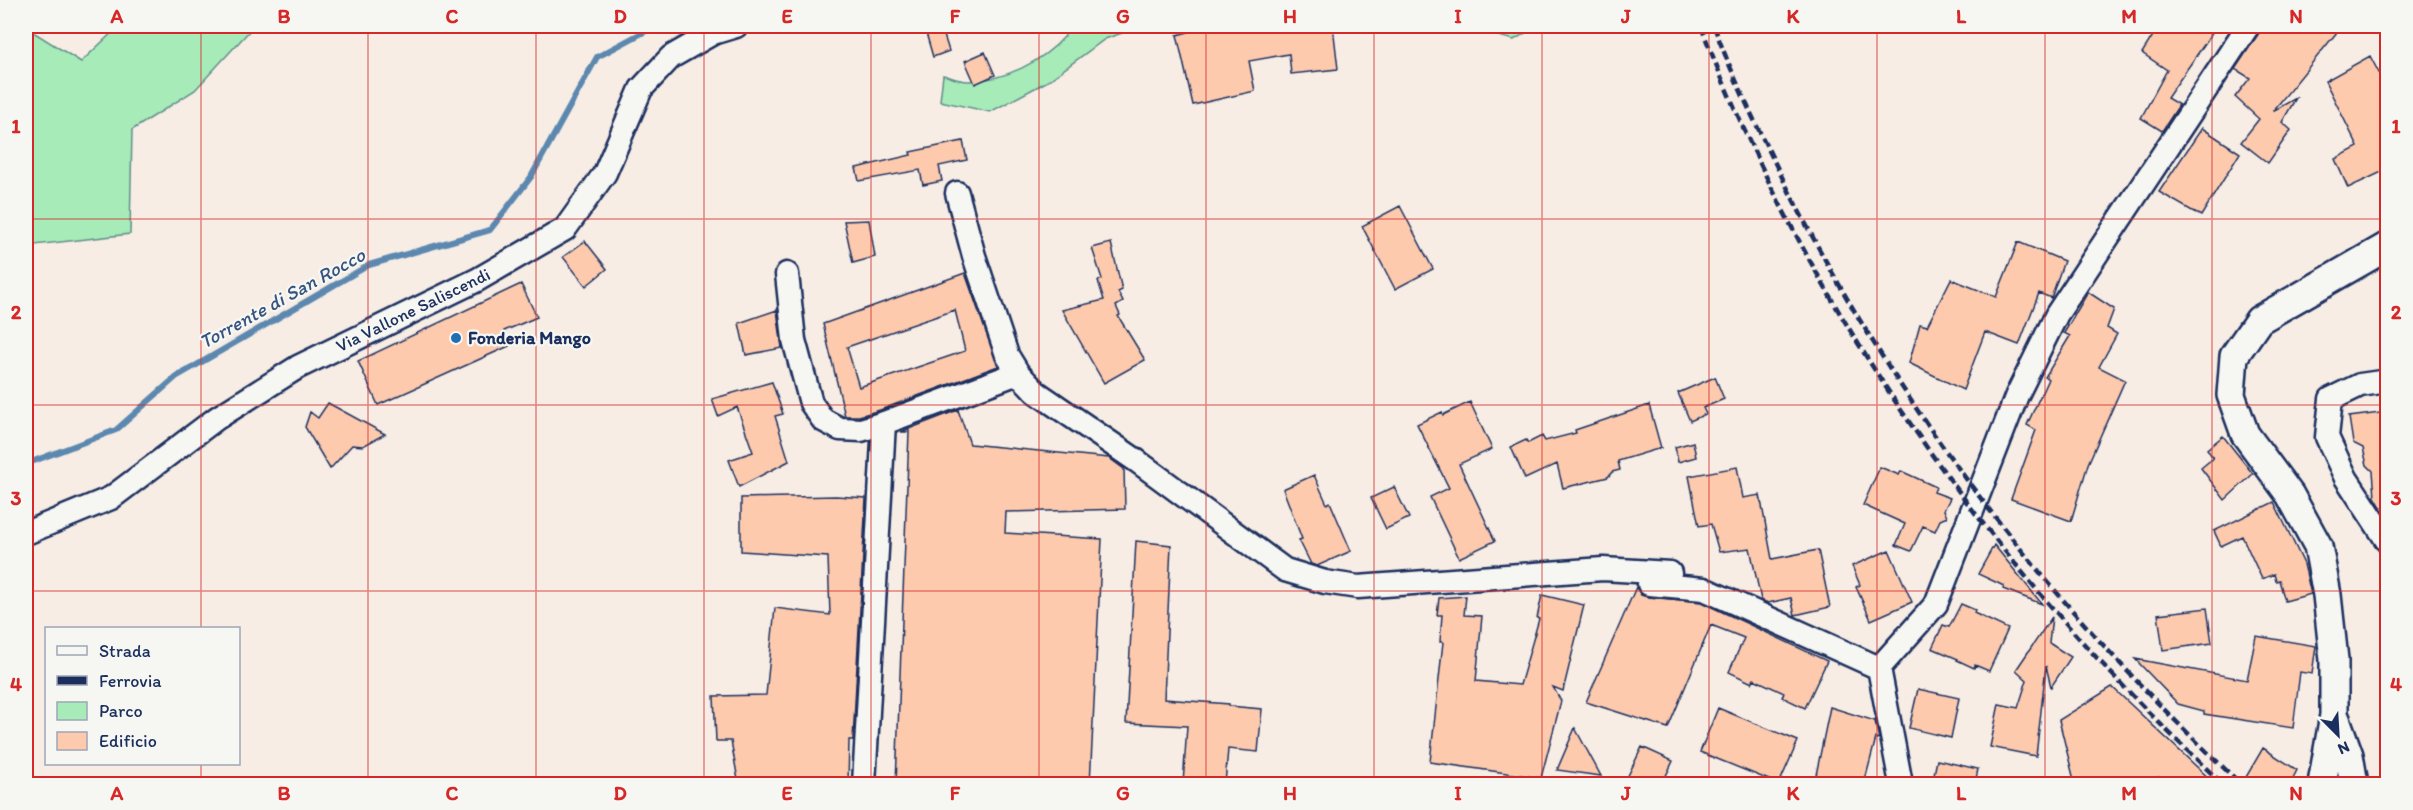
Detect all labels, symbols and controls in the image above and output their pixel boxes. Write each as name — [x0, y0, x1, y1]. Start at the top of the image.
text: A — [110, 4, 124, 28]
text: B — [278, 4, 291, 28]
text: C — [446, 4, 459, 28]
text: D — [613, 4, 627, 28]
text: E — [781, 4, 793, 28]
text: F — [950, 4, 961, 28]
text: G — [1116, 4, 1130, 28]
text: H — [1283, 4, 1297, 28]
text: I — [1454, 4, 1462, 28]
text: J — [1620, 4, 1631, 28]
text: K — [1787, 4, 1801, 28]
text: L — [1956, 4, 1967, 28]
text: M — [2121, 4, 2137, 28]
text: N — [2289, 4, 2303, 28]
text: 1 — [11, 114, 21, 138]
text: 1 — [2391, 114, 2401, 138]
water label: Torrente di San Rocco — [195, 242, 370, 354]
street label: Via Vallone Saliscendi — [332, 263, 494, 357]
text: 2 — [11, 300, 22, 324]
text: 2 — [2391, 300, 2402, 324]
place label: Fonderia Mango — [468, 327, 591, 349]
marker: Fonderia Mango — [449, 331, 463, 345]
text: 3 — [11, 486, 22, 510]
text: 3 — [2391, 486, 2402, 510]
legend — [45, 627, 240, 765]
text: Strada — [99, 640, 151, 662]
text: Ferrovia — [99, 670, 162, 692]
text: 4 — [10, 672, 22, 696]
text: 4 — [2390, 672, 2402, 696]
text: Parco — [99, 700, 143, 722]
north arrow — [2308, 705, 2368, 765]
text: Edificio — [99, 730, 157, 752]
text: N — [2335, 737, 2353, 759]
text: A — [110, 781, 124, 805]
text: B — [278, 781, 291, 805]
text: C — [446, 781, 459, 805]
text: D — [613, 781, 627, 805]
text: E — [781, 781, 793, 805]
text: F — [950, 781, 961, 805]
text: G — [1116, 781, 1130, 805]
text: H — [1283, 781, 1297, 805]
text: I — [1454, 781, 1462, 805]
text: J — [1620, 781, 1631, 805]
text: K — [1787, 781, 1801, 805]
text: L — [1956, 781, 1967, 805]
text: M — [2121, 781, 2137, 805]
text: N — [2289, 781, 2303, 805]

